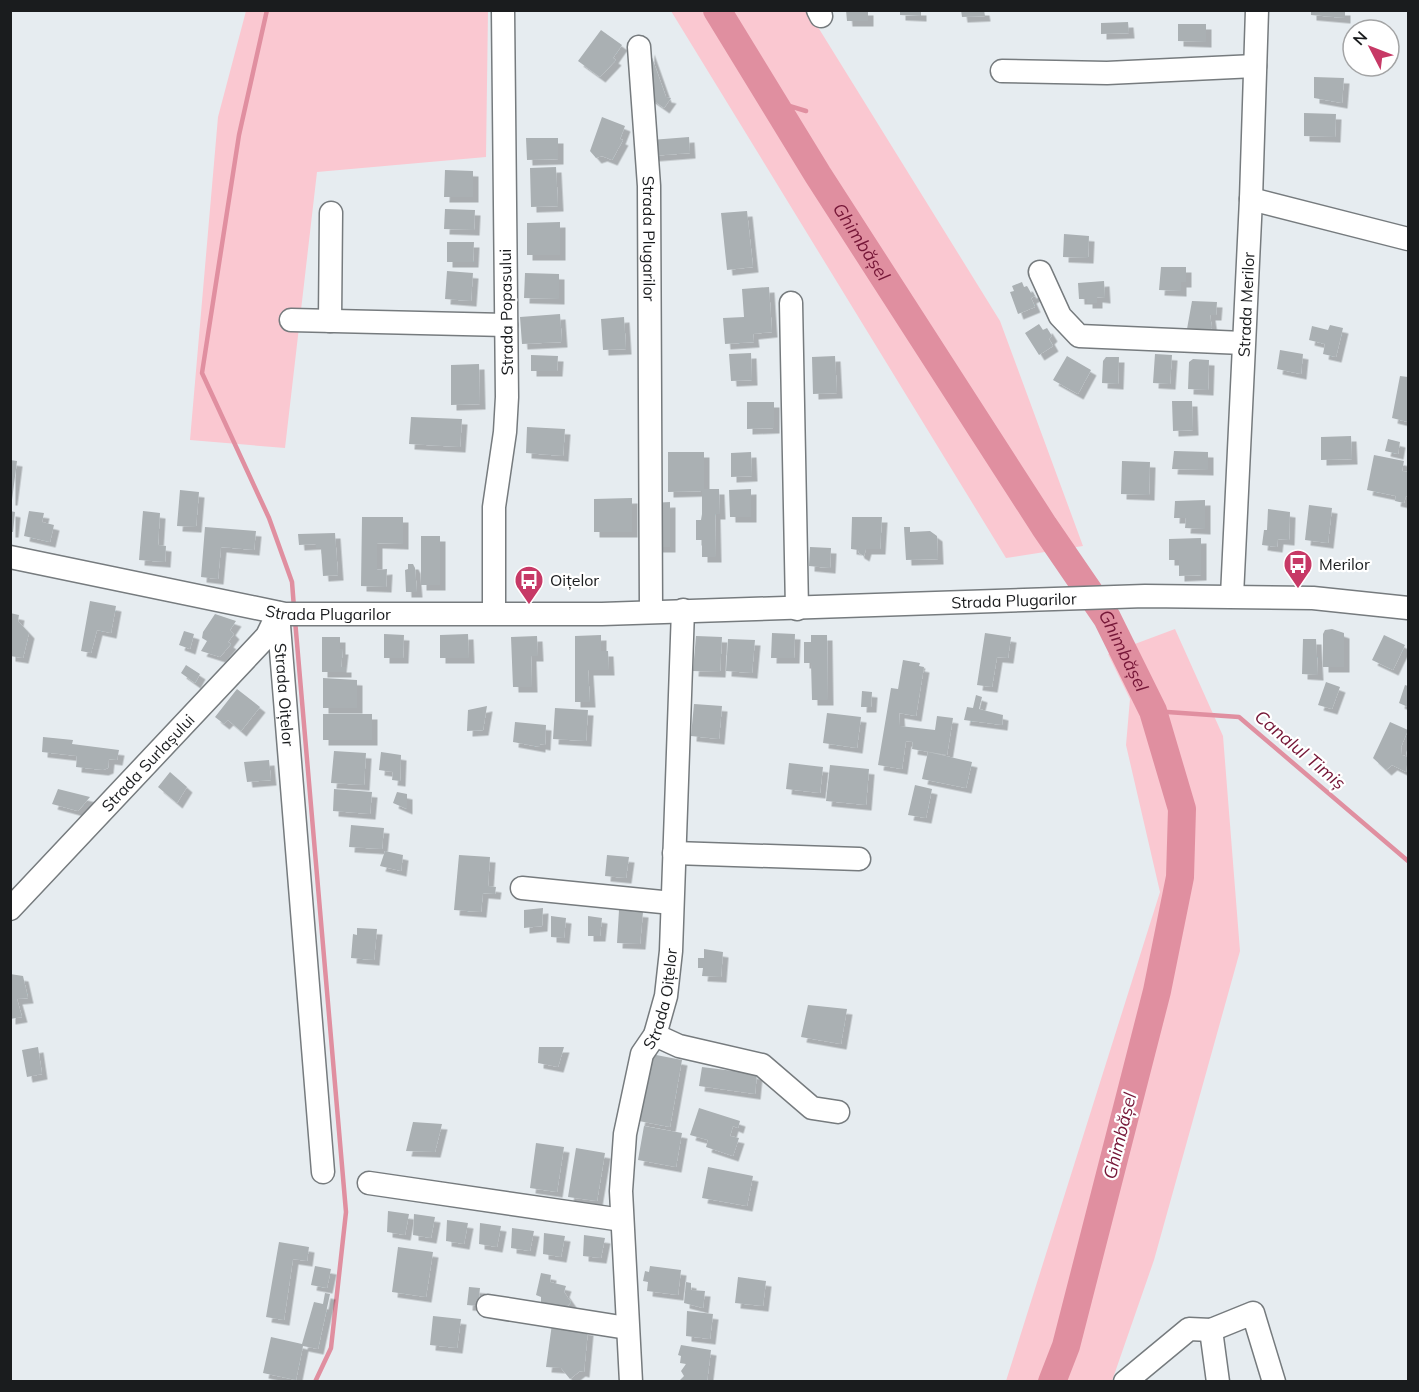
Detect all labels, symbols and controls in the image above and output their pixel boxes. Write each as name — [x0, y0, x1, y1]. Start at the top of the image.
north arrow — [1341, 18, 1401, 78]
text: N — [1348, 27, 1371, 49]
street label: Strada Plugarilor — [638, 175, 660, 302]
water label: Ghimbășel — [828, 198, 895, 286]
street label: Strada Popasului — [495, 249, 517, 375]
street label: Strada Merilor — [1233, 251, 1258, 357]
bus stop icon: Merilor — [1282, 548, 1314, 590]
place label: Merilor — [1319, 554, 1370, 574]
bus stop icon: Oițelor — [513, 564, 545, 606]
place label: Oițelor — [550, 570, 599, 590]
street label: Strada Plugarilor — [951, 588, 1077, 612]
street label: Strada Plugarilor — [264, 600, 391, 624]
water label: Ghimbășel — [1094, 605, 1154, 696]
street label: Strada Oițelor — [270, 642, 299, 747]
water label: Canalul Timiș — [1250, 705, 1351, 794]
street label: Strada Surlașului — [97, 710, 199, 816]
street label: Strada Oițelor — [638, 947, 681, 1053]
water label: Ghimbășel — [1098, 1090, 1142, 1182]

